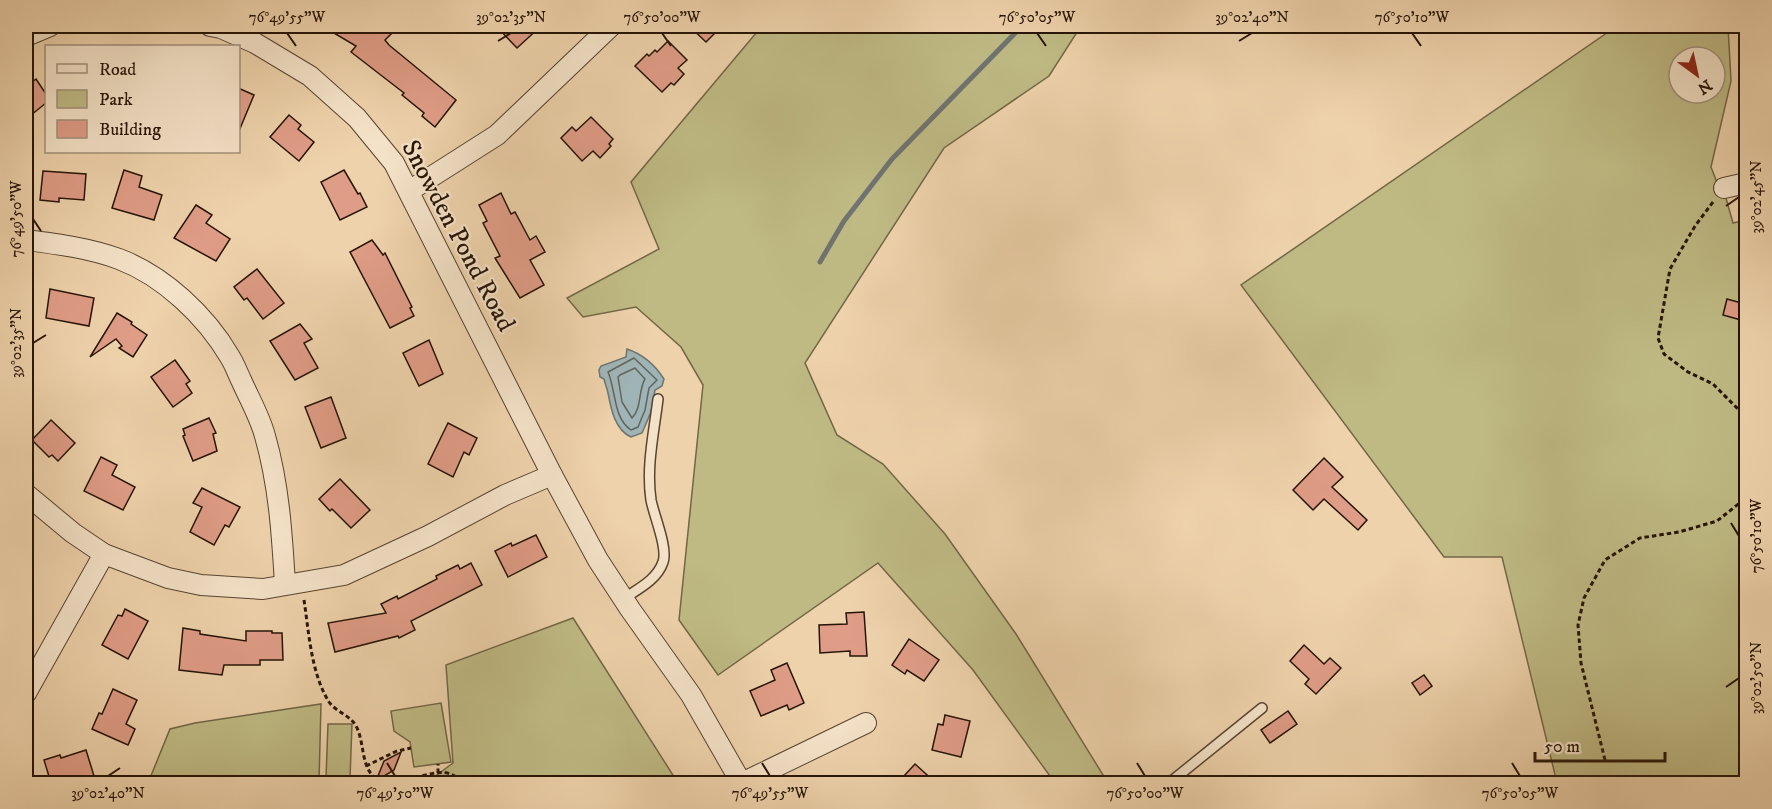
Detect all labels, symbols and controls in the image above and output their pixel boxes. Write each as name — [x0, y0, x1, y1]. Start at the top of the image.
text: 76°49'55"W — [249, 8, 326, 27]
text: 39°02'35"N — [476, 8, 546, 27]
text: 76°50'00"W — [623, 8, 701, 27]
text: 76°50'05"W — [999, 8, 1076, 27]
text: 39°02'40"N — [1215, 8, 1289, 27]
text: 76°50'10"W — [1375, 8, 1450, 27]
legend — [45, 45, 240, 153]
north arrow — [1667, 45, 1727, 105]
text: Road — [99, 59, 136, 81]
text: N — [1694, 75, 1716, 99]
text: Park — [99, 89, 133, 111]
text: Building — [99, 119, 161, 141]
street label: Snowden Pond Road — [394, 135, 522, 337]
text: 39°02'45"N — [1747, 161, 1766, 233]
text: 76°49'50"W — [7, 180, 26, 258]
text: 39°02'35"N — [7, 308, 26, 378]
text: 76°50'10"W — [1747, 498, 1766, 573]
text: 39°02'50"N — [1747, 642, 1766, 714]
scale bar — [1535, 725, 1666, 763]
text: 50 m — [1544, 736, 1580, 758]
text: 39°02'40"N — [71, 784, 145, 803]
text: 76°49'50"W — [356, 784, 434, 803]
text: 76°49'55"W — [732, 784, 809, 803]
text: 76°50'00"W — [1106, 784, 1184, 803]
text: 76°50'05"W — [1482, 784, 1559, 803]

